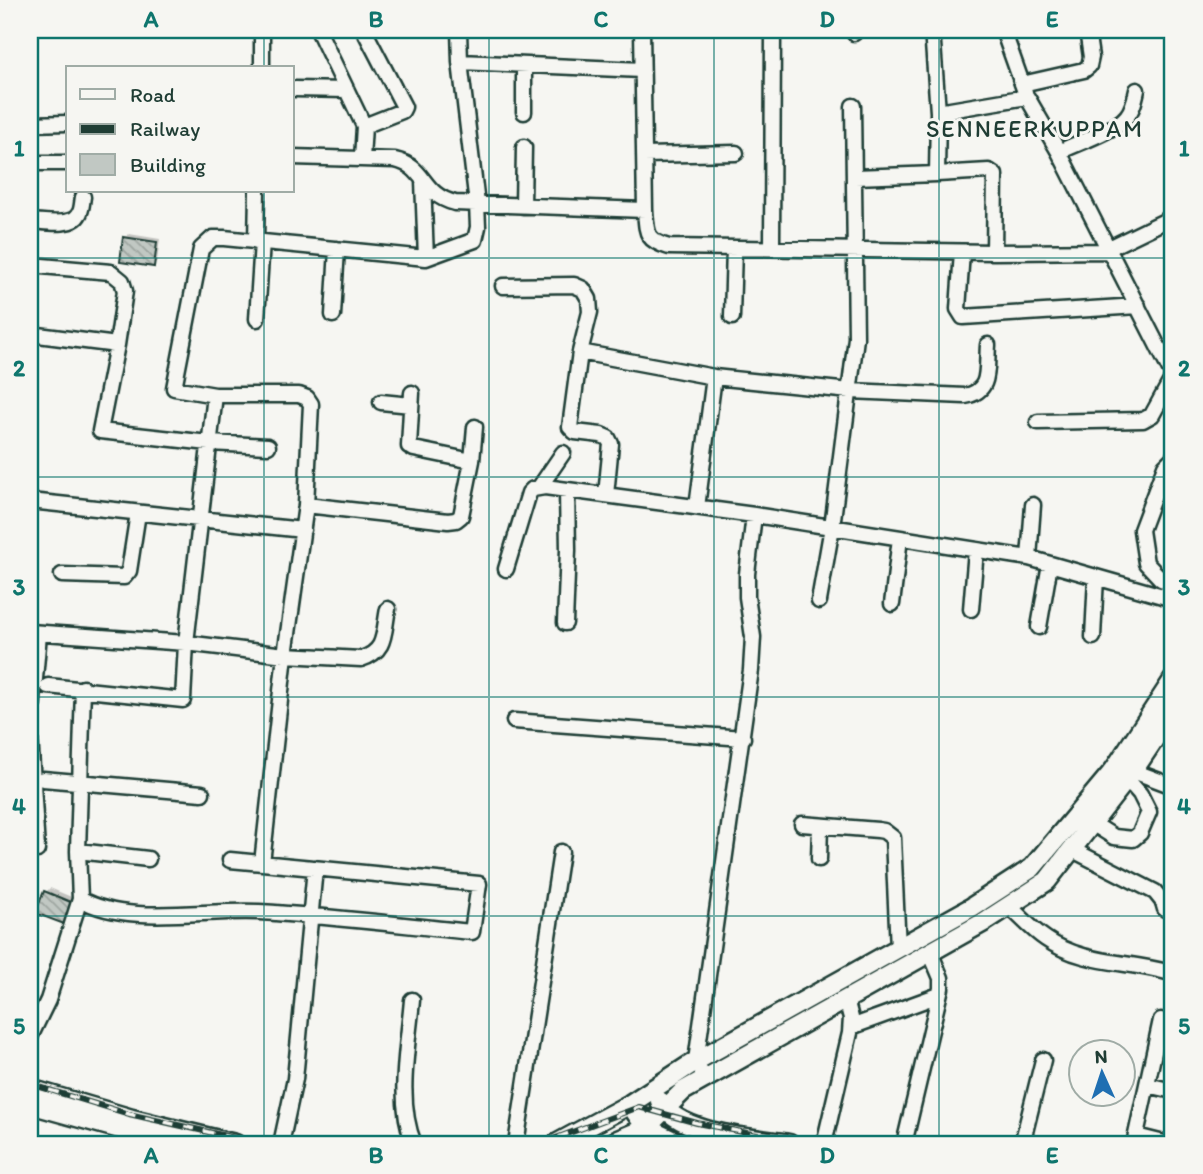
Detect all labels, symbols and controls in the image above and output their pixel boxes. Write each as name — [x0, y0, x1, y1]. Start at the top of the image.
text: A — [143, 5, 159, 33]
text: B — [369, 5, 384, 33]
text: C — [594, 5, 609, 33]
text: D — [819, 5, 835, 33]
text: E — [1046, 5, 1059, 33]
legend — [66, 66, 294, 192]
text: Road — [130, 82, 176, 107]
district label: SENNEERKUPPAM — [926, 114, 1144, 143]
text: Railway — [130, 116, 200, 141]
text: 1 — [14, 134, 25, 162]
text: 1 — [1179, 134, 1190, 162]
text: Building — [130, 152, 206, 177]
text: 2 — [13, 354, 26, 382]
text: 2 — [1178, 354, 1191, 382]
text: 3 — [13, 573, 26, 601]
text: 3 — [1178, 573, 1191, 601]
text: 4 — [12, 792, 26, 820]
text: 4 — [1177, 792, 1191, 820]
text: 5 — [13, 1012, 25, 1040]
text: 5 — [1178, 1012, 1190, 1040]
north arrow — [1066, 1038, 1136, 1108]
text: N — [1094, 1045, 1108, 1068]
text: A — [143, 1141, 159, 1169]
text: B — [369, 1141, 384, 1169]
text: C — [594, 1141, 609, 1169]
text: D — [819, 1141, 835, 1169]
text: E — [1046, 1141, 1059, 1169]

